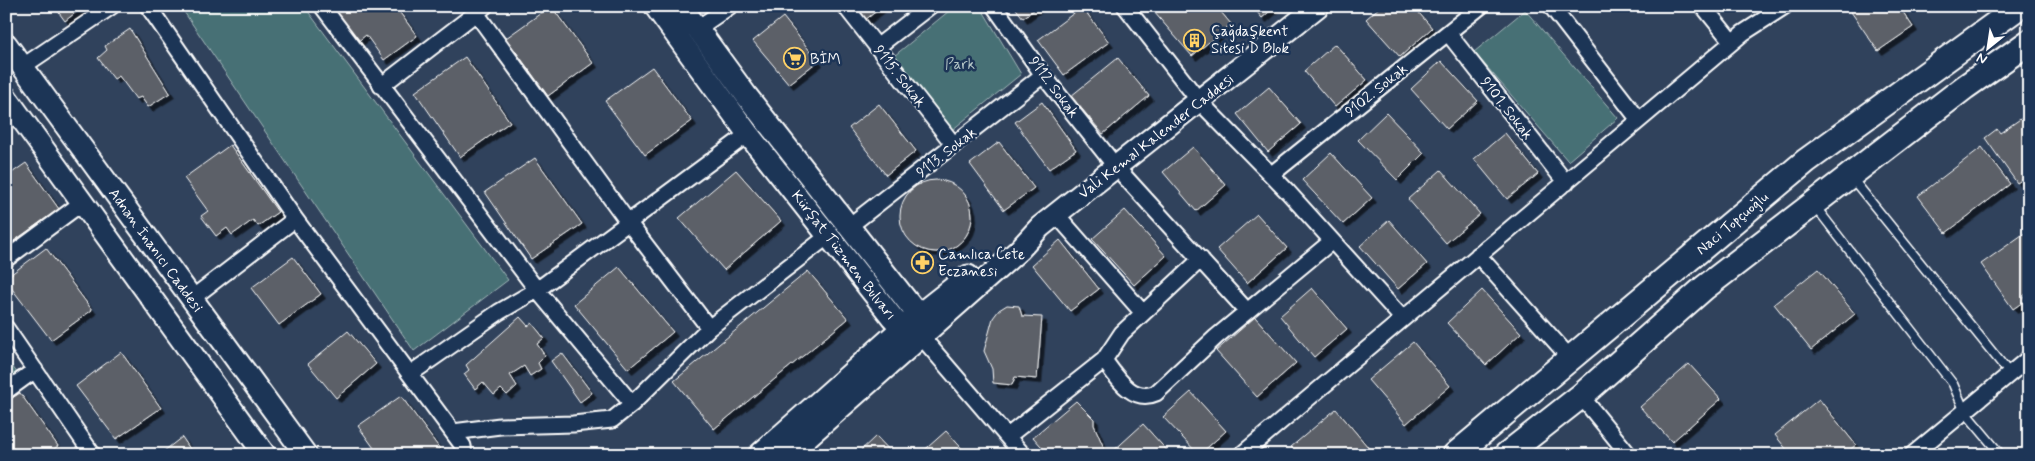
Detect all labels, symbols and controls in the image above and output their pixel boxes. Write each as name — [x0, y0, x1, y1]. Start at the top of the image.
place label: Çağdaşkent Sitesi D Blok — [1211, 22, 1289, 59]
north arrow — [1962, 22, 2012, 72]
building icon: Çağdaşkent Sitesi D Blok — [1183, 28, 1207, 52]
street label: 9115. Sokak — [869, 41, 930, 112]
supermarket icon: BİM — [782, 47, 806, 71]
text: N — [1973, 48, 1991, 69]
place label: BİM — [810, 50, 841, 70]
street label: 9112. Sokak — [1024, 53, 1083, 122]
park label: Park — [945, 55, 975, 75]
street label: 9102. Sokak — [1341, 59, 1412, 122]
street label: Vali Kemal Kalender Caddesi — [1075, 70, 1239, 204]
street label: 9101. Sokak — [1475, 73, 1537, 144]
street label: 9113. Sokak — [912, 123, 981, 183]
street label: Adnan İnanıcı Caddesi — [103, 185, 207, 317]
street label: Kürşat Tüzmen Bulvarı — [786, 187, 900, 325]
street label: Naci Topçuoğlu — [1692, 188, 1773, 260]
place label: Camlıca Cete Eczanesi — [938, 245, 1025, 282]
pharmacy icon: Camlıca Cete Eczanesi — [910, 251, 934, 275]

